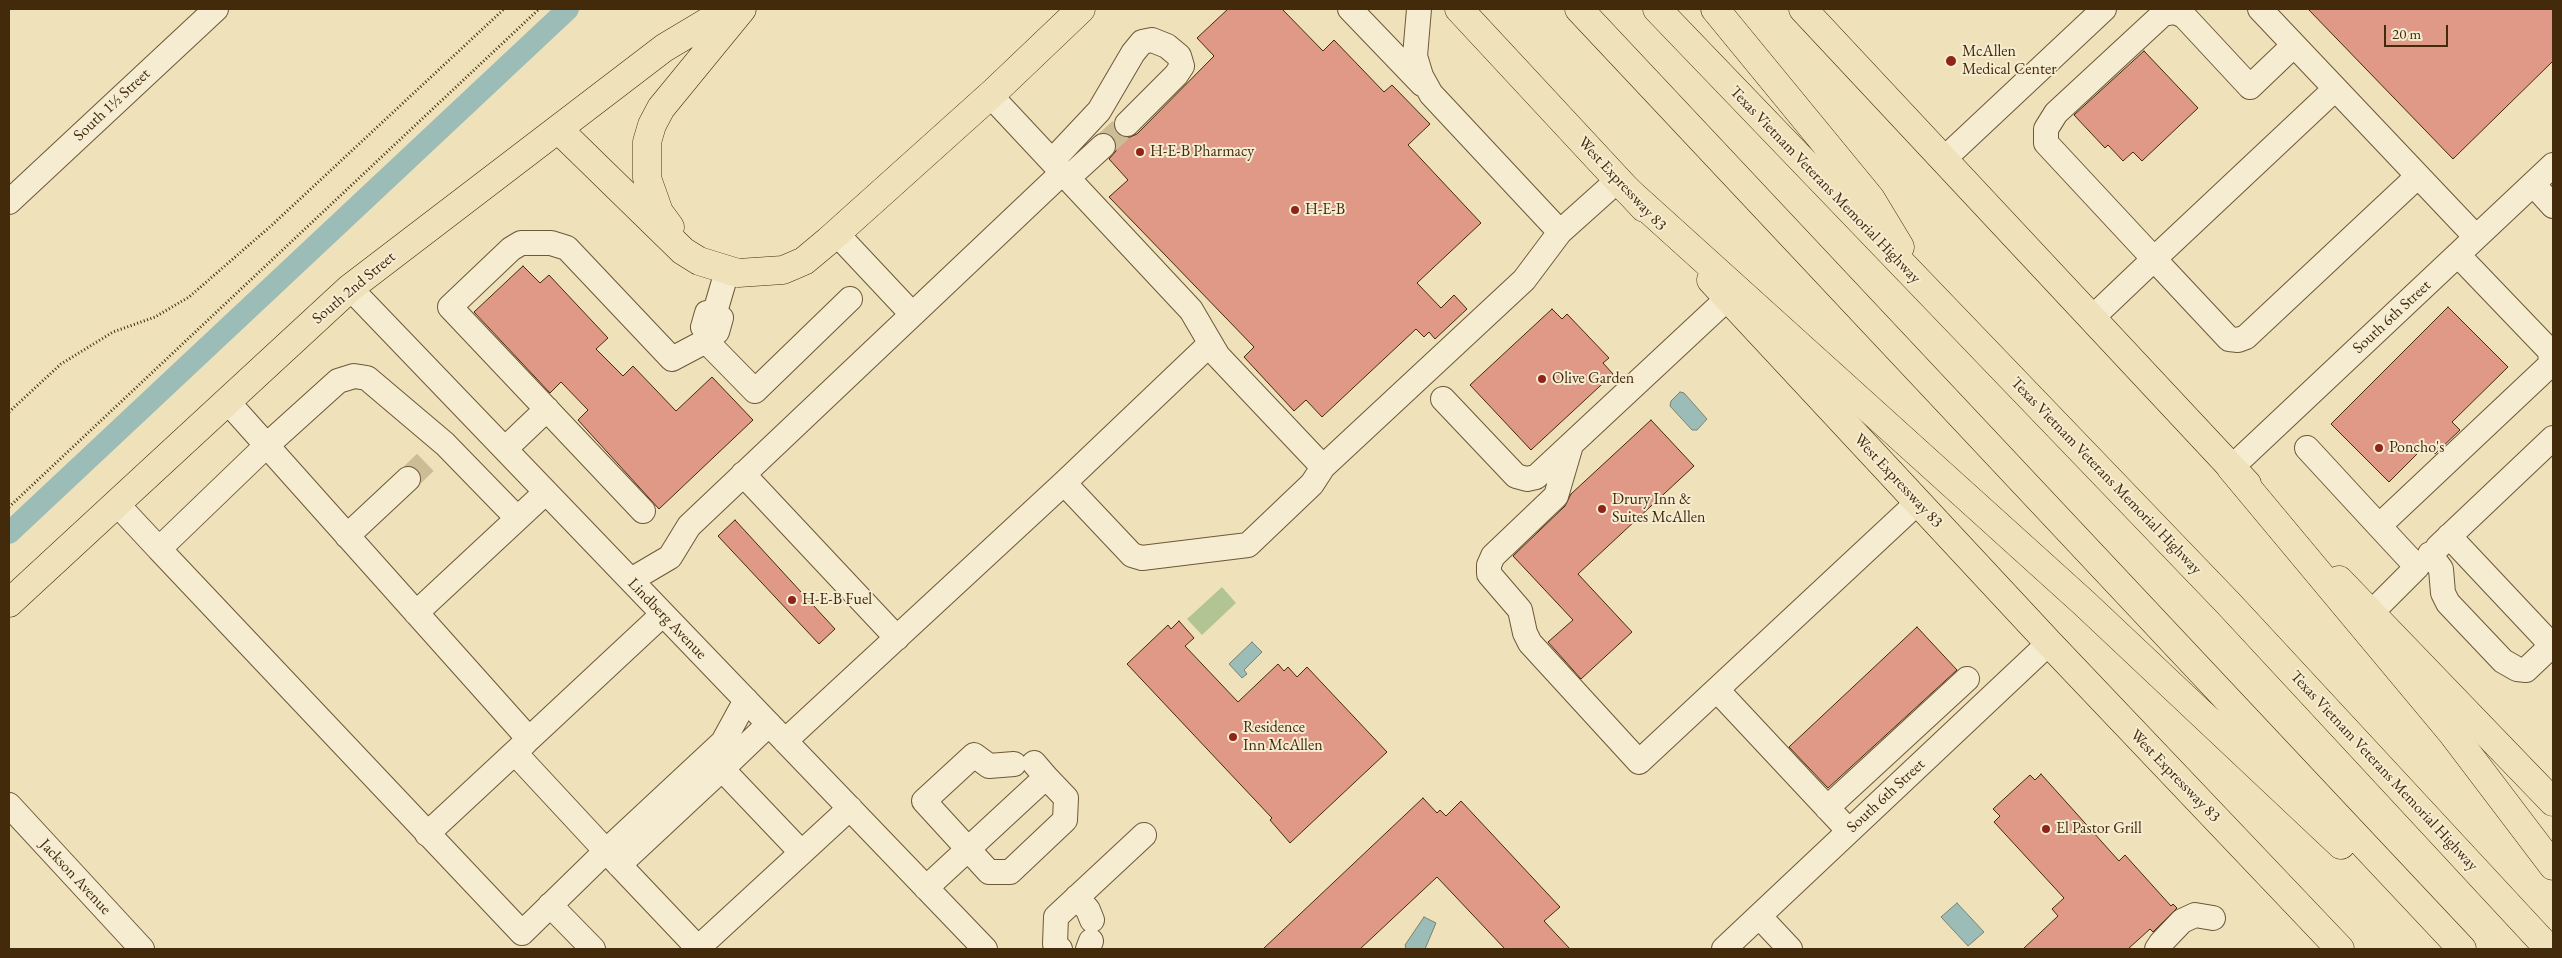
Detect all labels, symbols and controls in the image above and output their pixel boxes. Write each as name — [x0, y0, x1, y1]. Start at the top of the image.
scale bar — [2387, 15, 2451, 47]
text: 20 m — [2392, 24, 2421, 43]
place label: McAllen Medical Center — [1962, 42, 2057, 80]
marker: McAllen Medical Center — [1944, 54, 1958, 68]
street label: South 1½ Street — [70, 65, 154, 145]
street label: Texas Vietnam Veterans Memorial Highway — [1725, 82, 1925, 288]
street label: West Expressway 83 — [1574, 133, 1670, 235]
place label: H-E-B Pharmacy — [1150, 142, 1254, 162]
marker: H-E-B Pharmacy — [1134, 146, 1146, 158]
place label: H-E-B — [1305, 200, 1345, 220]
marker: H-E-B — [1289, 204, 1301, 216]
street label: South 2nd Street — [308, 248, 400, 328]
street label: South 6th Street — [2349, 276, 2435, 358]
place label: Olive Garden — [1552, 369, 1634, 389]
marker: Olive Garden — [1536, 373, 1548, 385]
street label: Texas Vietnam Veterans Memorial Highway — [2006, 373, 2206, 579]
street label: West Expressway 83 — [1850, 430, 1946, 532]
place label: Poncho's — [2389, 438, 2444, 458]
marker: Poncho's — [2373, 442, 2385, 454]
place label: Drury Inn & Suites McAllen — [1612, 490, 1705, 528]
marker: Drury Inn & Suites McAllen — [1596, 503, 1608, 515]
street label: Lindberg Avenue — [623, 574, 711, 664]
place label: H-E-B Fuel — [802, 590, 872, 610]
marker: H-E-B Fuel — [786, 594, 798, 606]
street label: Texas Vietnam Veterans Memorial Highway — [2286, 667, 2482, 875]
place label: Residence Inn McAllen — [1243, 718, 1323, 756]
street label: West Expressway 83 — [2126, 726, 2224, 826]
marker: Residence Inn McAllen — [1227, 731, 1239, 743]
street label: South 6th Street — [1843, 755, 1929, 837]
place label: El Pastor Grill — [2056, 819, 2142, 839]
marker: El Pastor Grill — [2040, 823, 2052, 835]
street label: Jackson Avenue — [35, 835, 115, 919]

